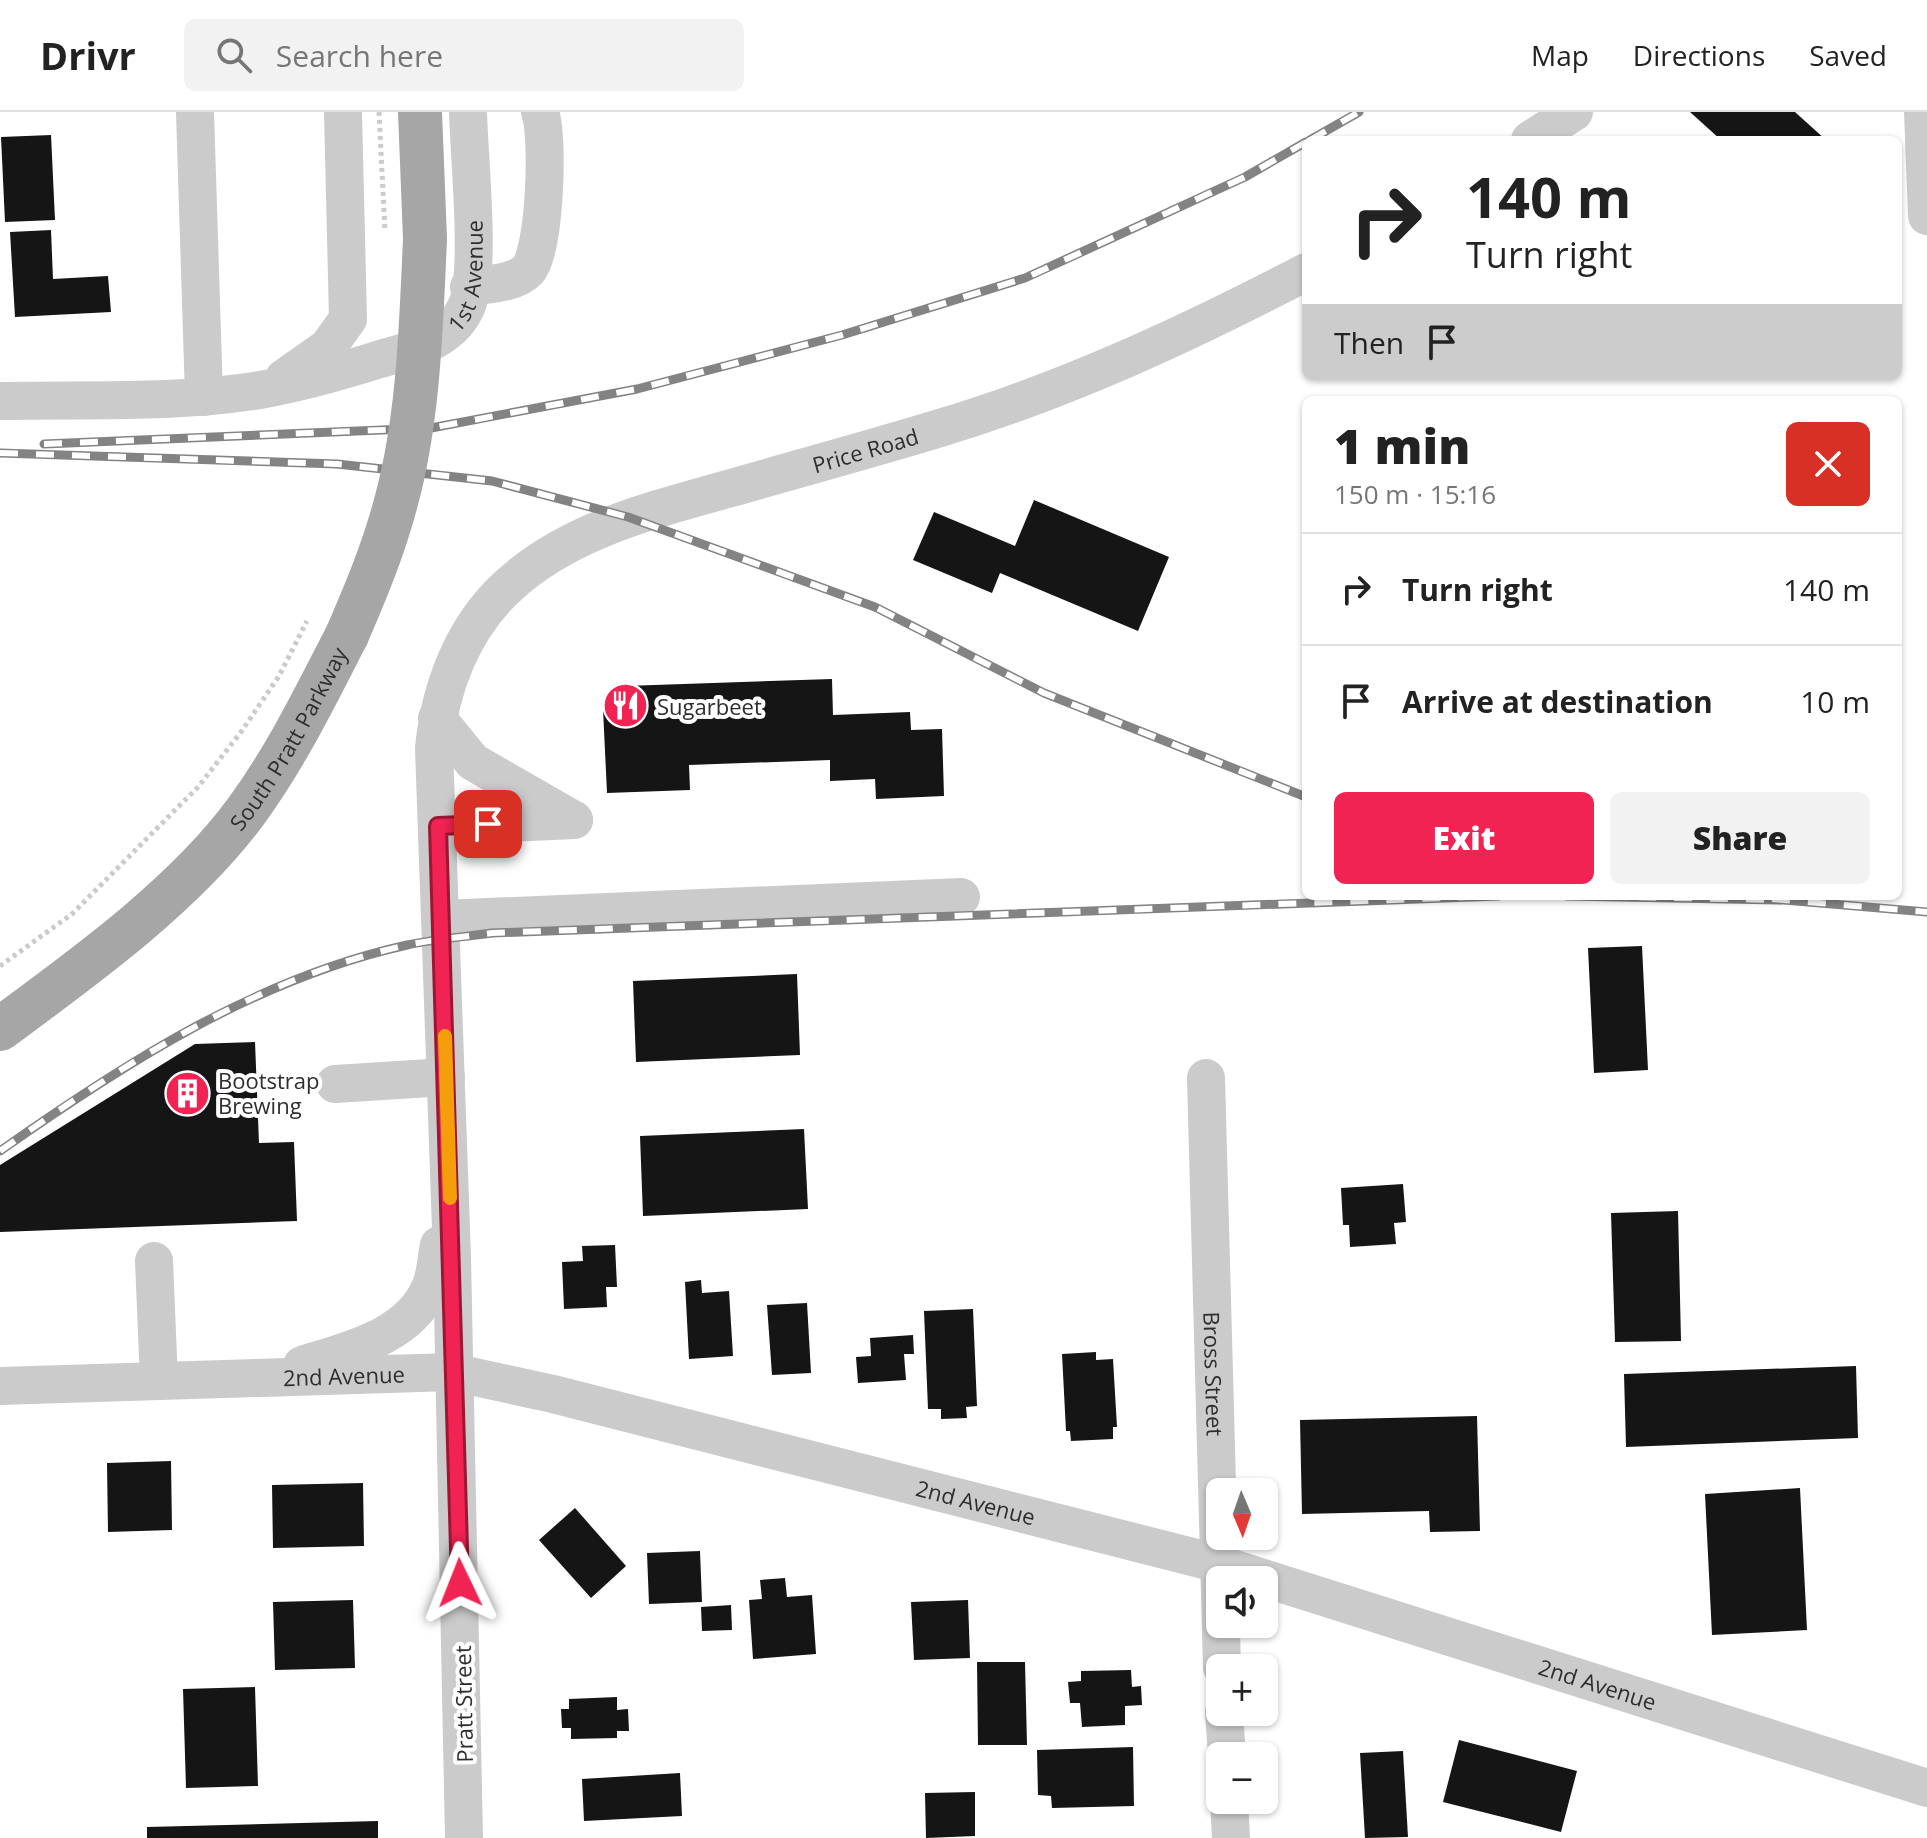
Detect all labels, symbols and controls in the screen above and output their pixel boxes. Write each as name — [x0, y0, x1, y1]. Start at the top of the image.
search box — [184, 19, 744, 91]
text: Drivr — [40, 29, 136, 81]
icon: search — [212, 33, 256, 77]
text: Search here — [276, 35, 443, 76]
text: Map — [1531, 36, 1589, 74]
text: Directions — [1633, 36, 1765, 74]
text: Saved — [1809, 36, 1887, 74]
text: 140 m — [1466, 158, 1632, 234]
icon: right — [1334, 168, 1438, 272]
street label: 1st Avenue — [440, 220, 489, 338]
text: Turn right — [1466, 230, 1632, 279]
icon: arrive — [1420, 320, 1464, 364]
text: Then — [1334, 322, 1404, 363]
text: 1 min — [1334, 413, 1470, 478]
street label: Price Road — [809, 420, 922, 479]
button: close — [1786, 422, 1870, 506]
text: 150 m · 15:16 — [1334, 476, 1496, 512]
icon: right — [1334, 567, 1378, 611]
text: Turn right — [1402, 569, 1553, 610]
text: 140 m — [1783, 569, 1870, 610]
street label: South Pratt Parkway — [222, 641, 354, 836]
icon: arrive — [1334, 679, 1378, 723]
text: Arrive at destination — [1402, 681, 1713, 722]
text: 10 m — [1800, 681, 1870, 722]
restaurant icon: Sugarbeet — [602, 682, 650, 730]
place label: Sugarbeet — [657, 691, 762, 721]
pin — [454, 790, 522, 858]
button: Exit — [1334, 792, 1594, 884]
button: Share — [1610, 792, 1870, 884]
icon: arrive — [466, 802, 510, 846]
place label: Bootstrap Brewing — [218, 1065, 320, 1120]
building icon: Bootstrap Brewing — [163, 1069, 211, 1117]
street label: Bross Street — [1197, 1311, 1231, 1437]
street label: 2nd Avenue — [282, 1358, 405, 1392]
street label: 2nd Avenue — [913, 1472, 1039, 1531]
north arrow — [1206, 1478, 1278, 1550]
map controls — [1206, 1478, 1278, 1814]
position arrow — [418, 1541, 502, 1625]
button: sound — [1206, 1566, 1278, 1638]
street label: Pratt Street — [447, 1645, 479, 1763]
street label: 2nd Avenue — [1535, 1651, 1660, 1716]
button: + — [1206, 1654, 1278, 1726]
button: − — [1206, 1742, 1278, 1814]

